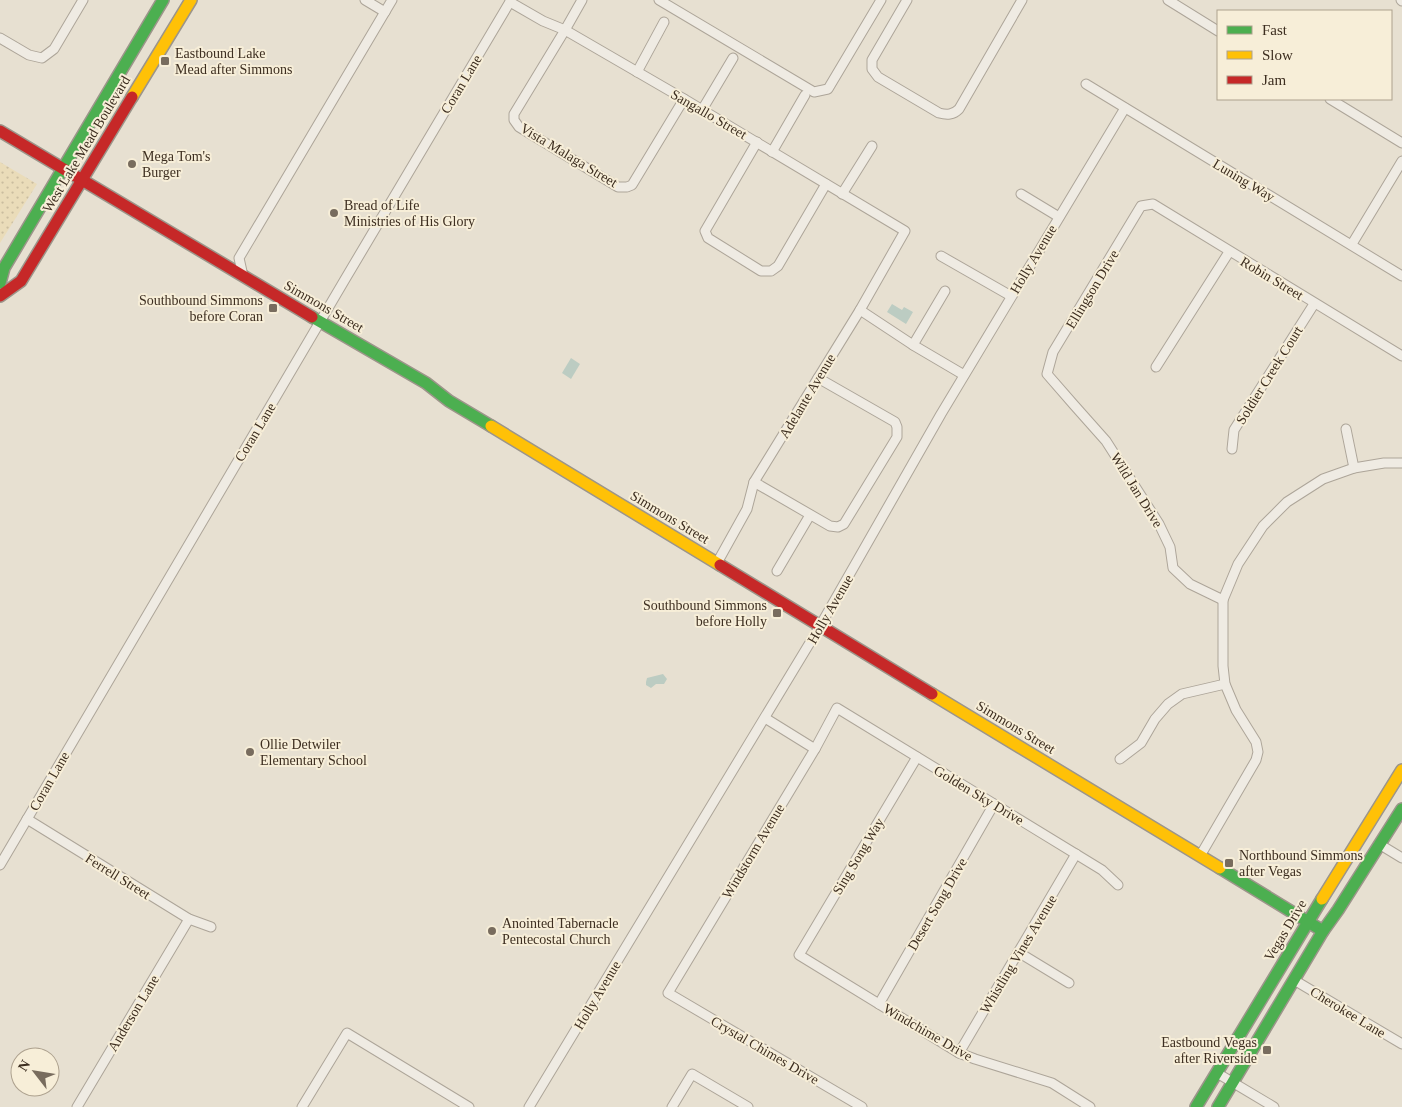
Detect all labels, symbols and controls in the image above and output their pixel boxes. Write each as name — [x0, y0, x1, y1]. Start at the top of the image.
legend — [1217, 10, 1392, 100]
text: Fast — [1262, 22, 1288, 38]
place label: Eastbound Lake Mead after Simmons — [175, 46, 292, 77]
text: Slow — [1262, 47, 1293, 63]
street label: Coran Lane — [438, 52, 485, 116]
marker: Eastbound Lake Mead after Simmons — [159, 55, 171, 67]
text: Jam — [1262, 72, 1286, 88]
street label: West Lake Mead Boulevard — [40, 73, 133, 215]
street label: Sangallo Street — [668, 87, 749, 142]
street label: Vista Malaga Street — [518, 121, 620, 190]
place label: Mega Tom's Burger — [142, 149, 211, 180]
street label: Luning Way — [1210, 156, 1277, 205]
marker: Mega Tom's Burger — [126, 158, 138, 170]
place label: Bread of Life Ministries of His Glory — [344, 198, 475, 229]
marker: Bread of Life Ministries of His Glory — [328, 207, 340, 219]
street label: Holly Avenue — [1007, 222, 1060, 296]
street label: Ellingson Drive — [1063, 247, 1122, 331]
street label: Robin Street — [1238, 254, 1306, 303]
street label: Simmons Street — [281, 278, 366, 335]
place label: Southbound Simmons before Coran — [139, 293, 263, 324]
marker: Southbound Simmons before Coran — [267, 302, 279, 314]
street label: Soldier Creek Court — [1233, 323, 1306, 427]
street label: Adelante Avenue — [776, 351, 839, 441]
street label: Coran Lane — [232, 400, 279, 464]
street label: Wild Jan Drive — [1108, 450, 1165, 530]
street label: Simmons Street — [628, 488, 712, 547]
street label: Holly Avenue — [805, 572, 856, 646]
place label: Southbound Simmons before Holly — [643, 598, 767, 629]
marker: Southbound Simmons before Holly — [771, 607, 783, 619]
street label: Simmons Street — [974, 698, 1058, 757]
place label: Ollie Detwiler Elementary School — [260, 737, 367, 768]
marker: Ollie Detwiler Elementary School — [244, 746, 256, 758]
street label: Coran Lane — [27, 749, 72, 813]
street label: Golden Sky Drive — [931, 763, 1026, 828]
street label: Windstorm Avenue — [719, 801, 788, 901]
street label: Sing Song Way — [830, 815, 887, 897]
place label: Northbound Simmons after Vegas — [1239, 848, 1363, 879]
street label: Ferrell Street — [83, 851, 153, 902]
street label: Desert Song Drive — [905, 855, 970, 953]
marker: Northbound Simmons after Vegas — [1223, 857, 1235, 869]
street label: Whistling Vines Avenue — [977, 892, 1060, 1016]
street label: Vegas Drive — [1261, 897, 1310, 964]
place label: Anointed Tabernacle Pentecostal Church — [502, 916, 619, 947]
marker: Anointed Tabernacle Pentecostal Church — [486, 925, 498, 937]
street label: Holly Avenue — [571, 958, 624, 1032]
street label: Anderson Lane — [105, 973, 162, 1054]
street label: Cherokee Lane — [1307, 984, 1388, 1041]
street label: Windchime Drive — [881, 1001, 975, 1064]
street label: Crystal Chimes Drive — [708, 1013, 821, 1087]
place label: Eastbound Vegas after Riverside — [1161, 1035, 1257, 1066]
marker: Eastbound Vegas after Riverside — [1261, 1044, 1273, 1056]
north arrow — [10, 1047, 60, 1097]
text: N — [15, 1057, 33, 1074]

